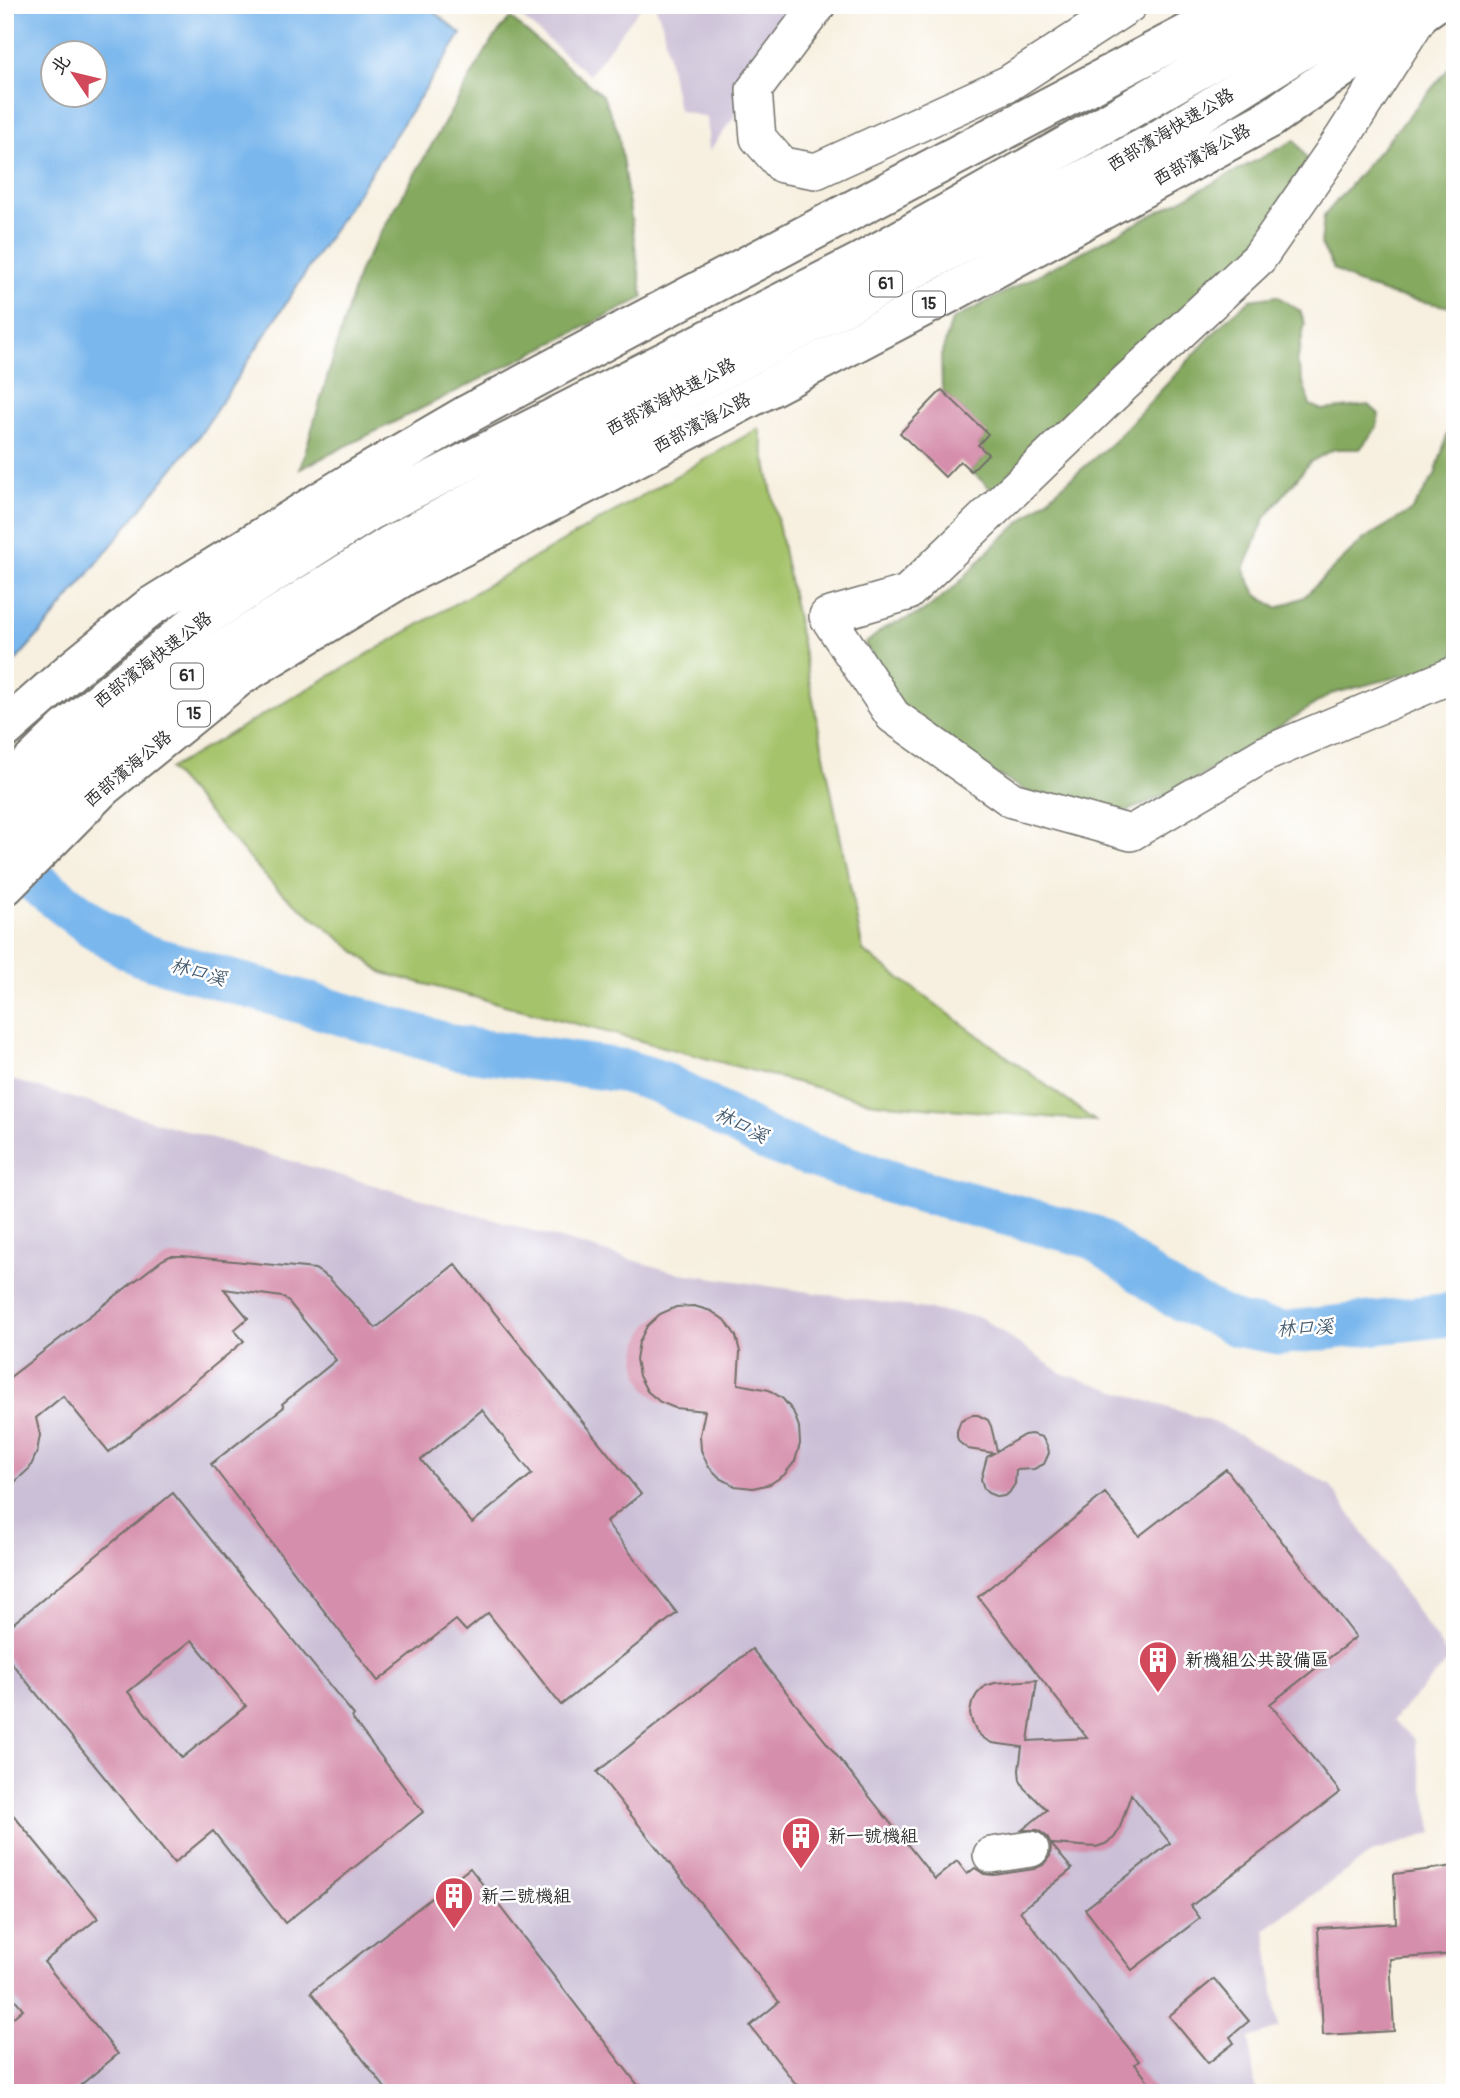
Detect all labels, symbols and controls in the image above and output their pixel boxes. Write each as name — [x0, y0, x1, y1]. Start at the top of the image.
north arrow — [38, 38, 108, 108]
text: 北 — [46, 50, 76, 79]
street label: 西部濱海快速公路 — [1103, 83, 1239, 177]
street label: 西部濱海公路 — [1149, 119, 1255, 191]
road number: 61 — [870, 272, 902, 296]
road number: 15 — [913, 292, 945, 316]
street label: 西部濱海快速公路 — [602, 353, 740, 441]
street label: 西部濱海公路 — [649, 387, 755, 459]
street label: 西部濱海快速公路 — [89, 607, 217, 713]
road number: 61 — [171, 664, 203, 688]
road number: 15 — [178, 702, 210, 726]
street label: 西部濱海公路 — [79, 725, 177, 813]
water label: 林口溪 — [167, 953, 230, 992]
water label: 林口溪 — [710, 1101, 773, 1149]
water label: 林口溪 — [1276, 1314, 1335, 1341]
building icon: 新機組公共設備區 — [1137, 1639, 1179, 1694]
place label: 新機組公共設備區 — [1185, 1649, 1329, 1672]
building icon: 新一號機組 — [780, 1815, 822, 1870]
place label: 新一號機組 — [828, 1825, 918, 1848]
building icon: 新二號機組 — [433, 1875, 475, 1930]
place label: 新二號機組 — [481, 1885, 571, 1908]

